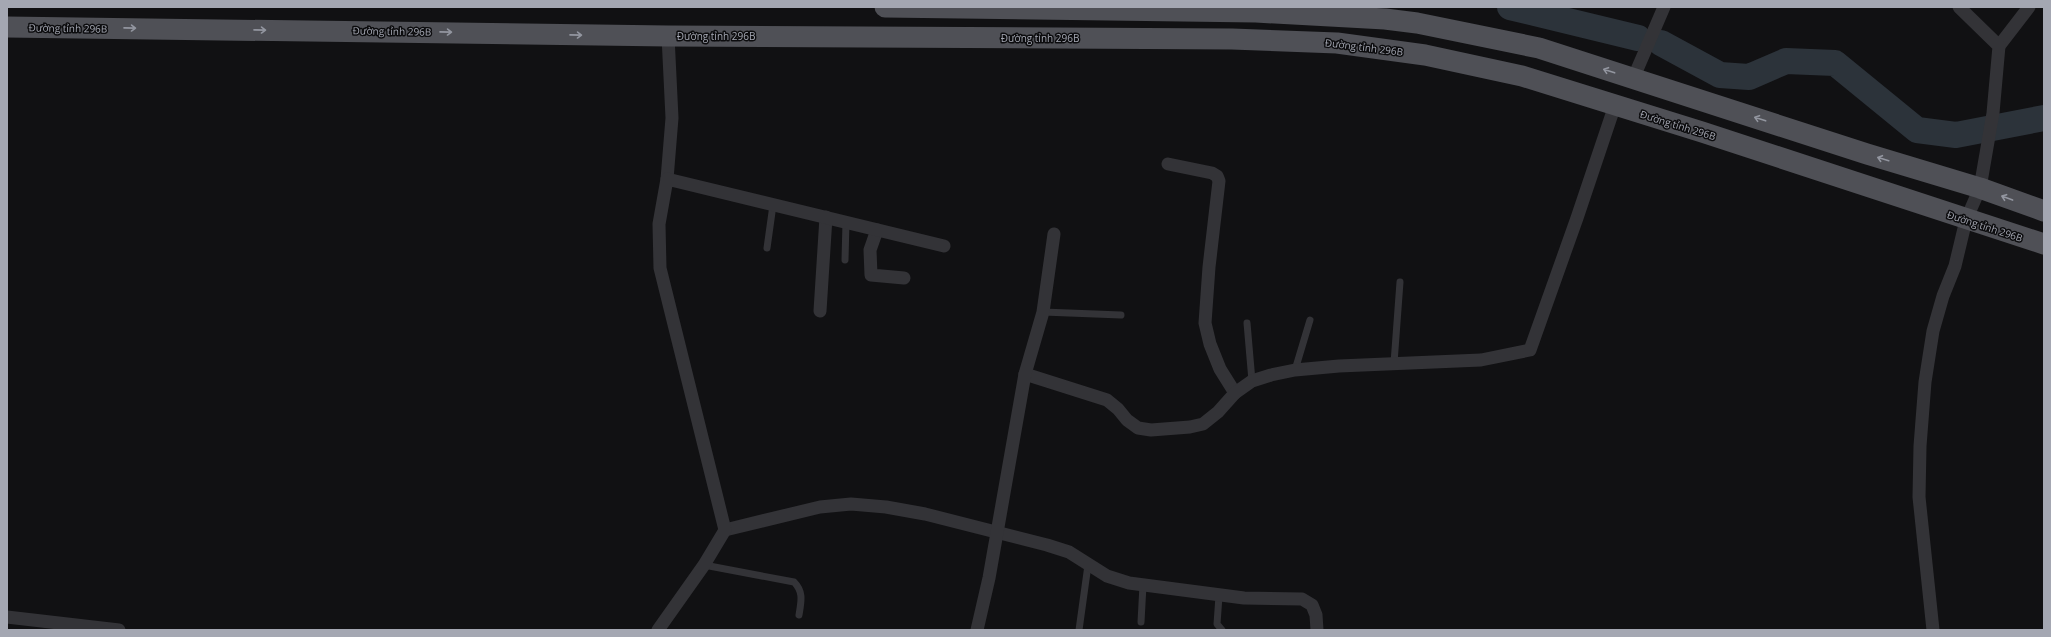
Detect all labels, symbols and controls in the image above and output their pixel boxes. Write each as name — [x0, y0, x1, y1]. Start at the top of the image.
street label: Đường tỉnh 296B — [29, 20, 107, 36]
street label: Đường tỉnh 296B — [353, 23, 431, 39]
one-way arrow — [123, 24, 136, 32]
one-way arrow — [253, 26, 266, 34]
one-way arrow — [439, 28, 452, 36]
street label: Đường tỉnh 296B — [677, 29, 755, 43]
one-way arrow — [569, 31, 582, 38]
street label: Đường tỉnh 296B — [1001, 31, 1079, 45]
street label: Đường tỉnh 296B — [1324, 35, 1404, 59]
one-way arrow — [1603, 67, 1616, 74]
street label: Đường tỉnh 296B — [1638, 107, 1718, 143]
one-way arrow — [1753, 115, 1766, 122]
one-way arrow — [1877, 155, 1890, 162]
one-way arrow — [2001, 194, 2014, 201]
street label: Đường tỉnh 296B — [1945, 207, 2025, 245]

